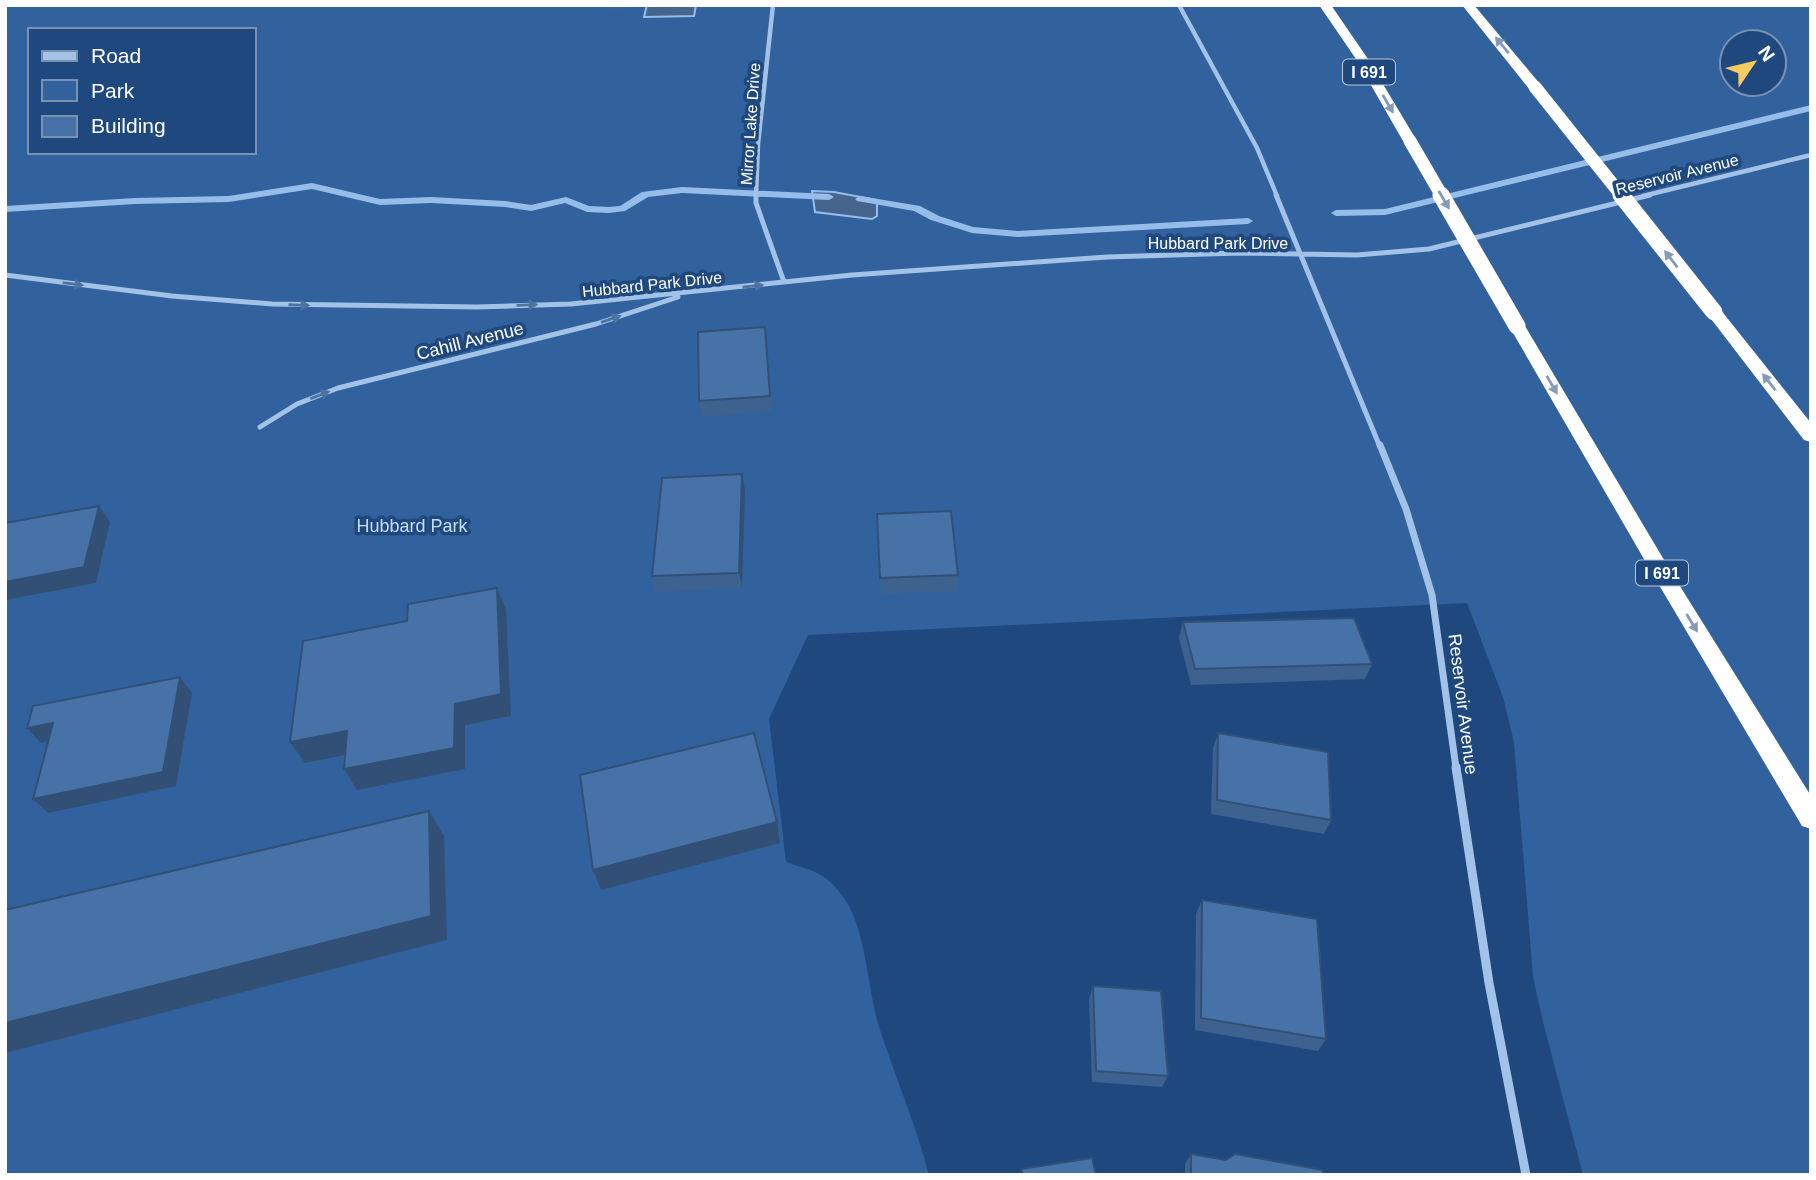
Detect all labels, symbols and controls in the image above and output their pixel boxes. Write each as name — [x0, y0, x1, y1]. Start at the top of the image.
legend — [28, 28, 256, 154]
north arrow — [1718, 28, 1788, 98]
one-way arrow — [1495, 37, 1510, 54]
text: N — [1754, 42, 1779, 65]
text: Road — [91, 44, 141, 67]
road number: I 691 — [1343, 60, 1395, 85]
street label: Mirror Lake Drive — [738, 62, 763, 186]
text: Park — [91, 79, 135, 102]
one-way arrow — [1382, 94, 1395, 113]
text: Building — [91, 114, 166, 137]
street label: Reservoir Avenue — [1614, 151, 1740, 198]
one-way arrow — [1438, 190, 1450, 209]
street label: Hubbard Park Drive — [1148, 235, 1288, 252]
one-way arrow — [1664, 250, 1679, 268]
street label: Hubbard Park Drive — [581, 269, 723, 300]
one-way arrow — [62, 279, 84, 290]
one-way arrow — [743, 280, 765, 291]
one-way arrow — [289, 299, 311, 310]
one-way arrow — [516, 300, 538, 311]
one-way arrow — [601, 314, 622, 324]
street label: Cahill Avenue — [414, 318, 526, 364]
one-way arrow — [1761, 374, 1776, 392]
one-way arrow — [1546, 376, 1558, 395]
one-way arrow — [310, 390, 331, 401]
park label: Hubbard Park — [356, 516, 469, 536]
road number: I 691 — [1636, 560, 1688, 586]
one-way arrow — [1686, 614, 1698, 633]
street label: Reservoir Avenue — [1444, 632, 1482, 776]

